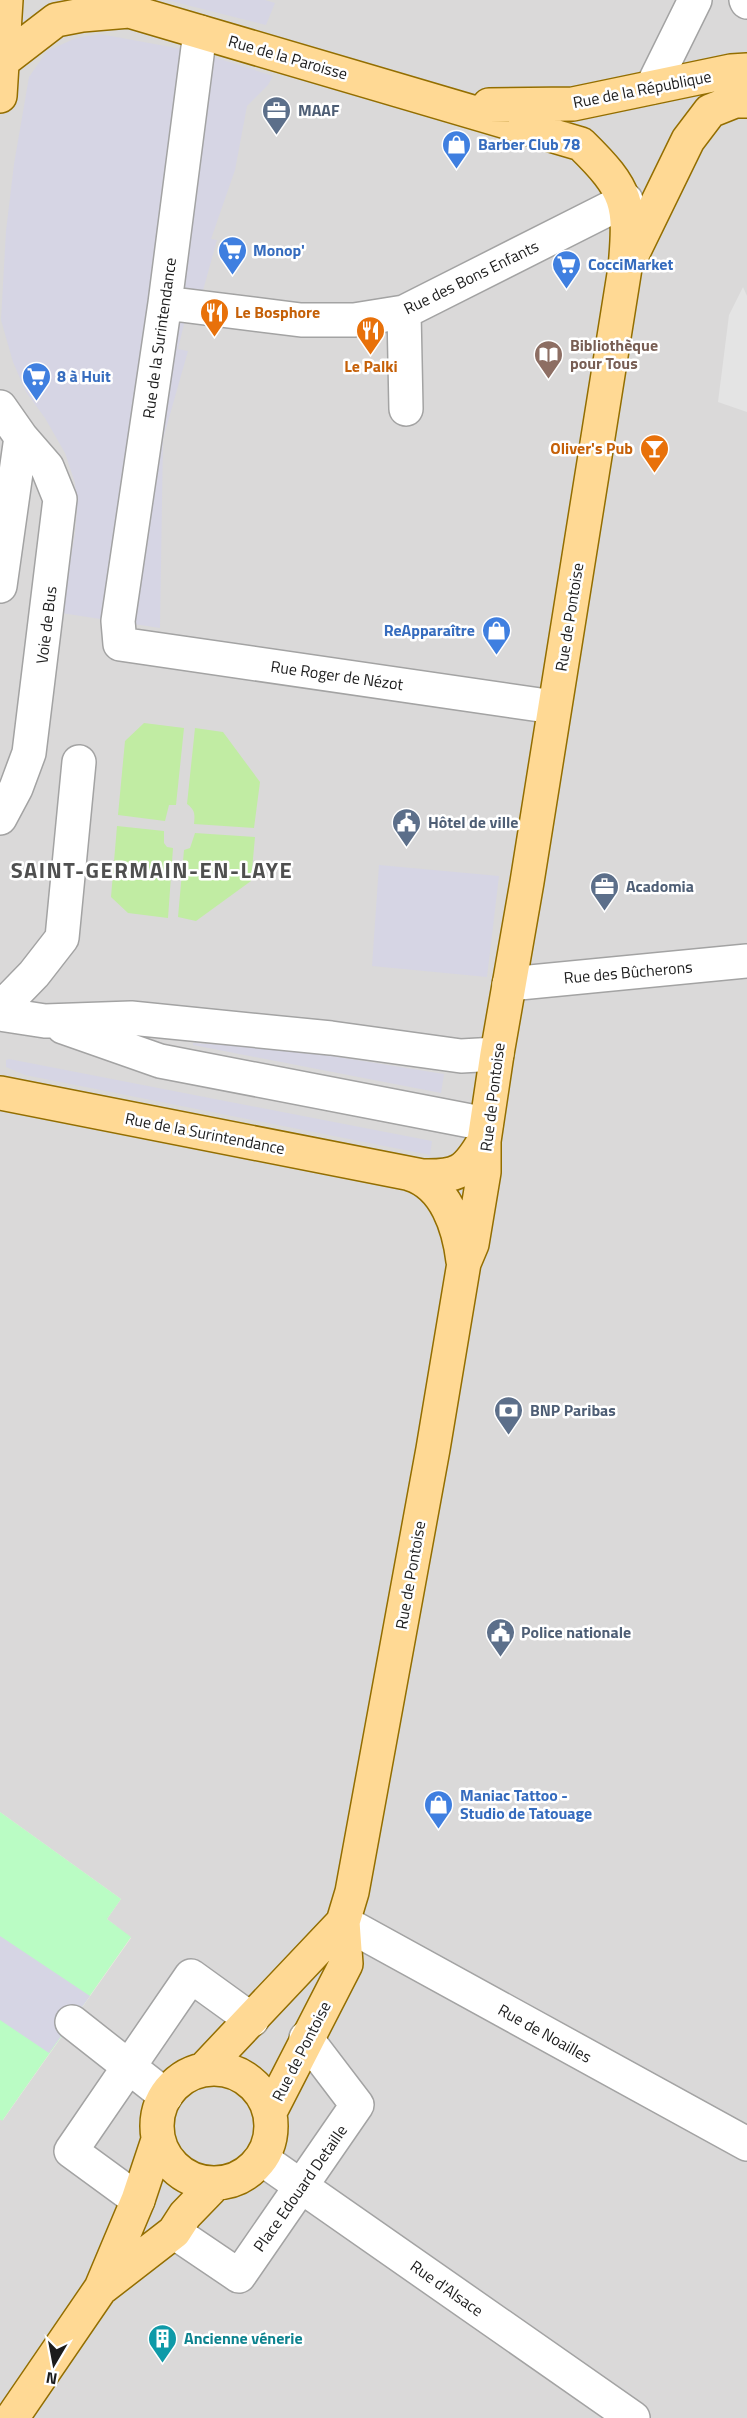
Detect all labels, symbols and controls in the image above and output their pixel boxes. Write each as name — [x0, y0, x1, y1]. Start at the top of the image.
street label: Rue de la Paroisse — [226, 29, 350, 85]
street label: Rue de la République — [571, 64, 713, 114]
office icon: MAAF — [261, 94, 293, 136]
place label: MAAF — [298, 98, 340, 122]
shop icon: Barber Club 78 — [441, 128, 473, 170]
place label: Barber Club 78 — [478, 132, 580, 156]
supermarket icon: Monop' — [216, 234, 248, 276]
street label: Rue des Bons Enfants — [399, 234, 543, 320]
place label: Monop' — [253, 238, 305, 262]
supermarket icon: CocciMarket — [551, 248, 583, 290]
place label: CocciMarket — [588, 252, 674, 276]
street label: Rue de la Surintendance — [136, 256, 182, 420]
restaurant icon: Le Bosphore — [198, 296, 230, 338]
place label: Le Bosphore — [235, 300, 320, 324]
restaurant icon: Le Palki — [355, 314, 387, 356]
place label: Bibliothèque pour Tous — [570, 333, 658, 375]
library icon: Bibliothèque pour Tous — [533, 338, 565, 380]
place label: Le Palki — [344, 354, 398, 378]
supermarket icon: 8 à Huit — [20, 360, 52, 402]
place label: 8 à Huit — [57, 364, 111, 388]
bar icon: Oliver's Pub — [638, 432, 670, 474]
place label: Oliver's Pub — [550, 436, 633, 460]
street label: Rue de Pontoise — [549, 561, 589, 673]
street label: Voie de Bus — [29, 585, 63, 665]
shop icon: ReApparaître — [480, 614, 512, 656]
place label: ReApparaître — [384, 618, 475, 642]
street label: Rue Roger de Nézot — [269, 654, 405, 696]
public building icon: Hôtel de ville — [391, 806, 423, 848]
place label: Hôtel de ville — [428, 810, 518, 834]
district label: SAINT-GERMAIN-EN-LAYE — [11, 853, 293, 887]
office icon: Acadomia — [589, 870, 621, 912]
place label: Acadomia — [626, 874, 694, 898]
street label: Rue des Bûcherons — [563, 954, 693, 990]
street label: Rue de Pontoise — [473, 1041, 511, 1153]
street label: Rue de la Surintendance — [123, 1106, 287, 1160]
bank icon: BNP Paribas — [493, 1394, 525, 1436]
place label: BNP Paribas — [530, 1398, 616, 1422]
street label: Rue de Pontoise — [389, 1519, 431, 1631]
public building icon: Police nationale — [484, 1616, 516, 1658]
place label: Police nationale — [521, 1620, 631, 1644]
place label: Maniac Tattoo - Studio de Tatouage — [460, 1783, 592, 1825]
shop icon: Maniac Tattoo - Studio de Tatouage — [423, 1788, 455, 1830]
street label: Rue de Pontoise — [265, 1997, 337, 2105]
street label: Rue de Noailles — [494, 1997, 596, 2069]
street label: Place Edouard Detaille — [247, 2120, 353, 2256]
street label: Rue d'Alsace — [405, 2254, 489, 2322]
building icon: Ancienne vénerie — [147, 2322, 179, 2364]
place label: Ancienne vénerie — [184, 2326, 303, 2350]
north arrow — [24, 2334, 84, 2394]
text: N — [44, 2366, 59, 2392]

